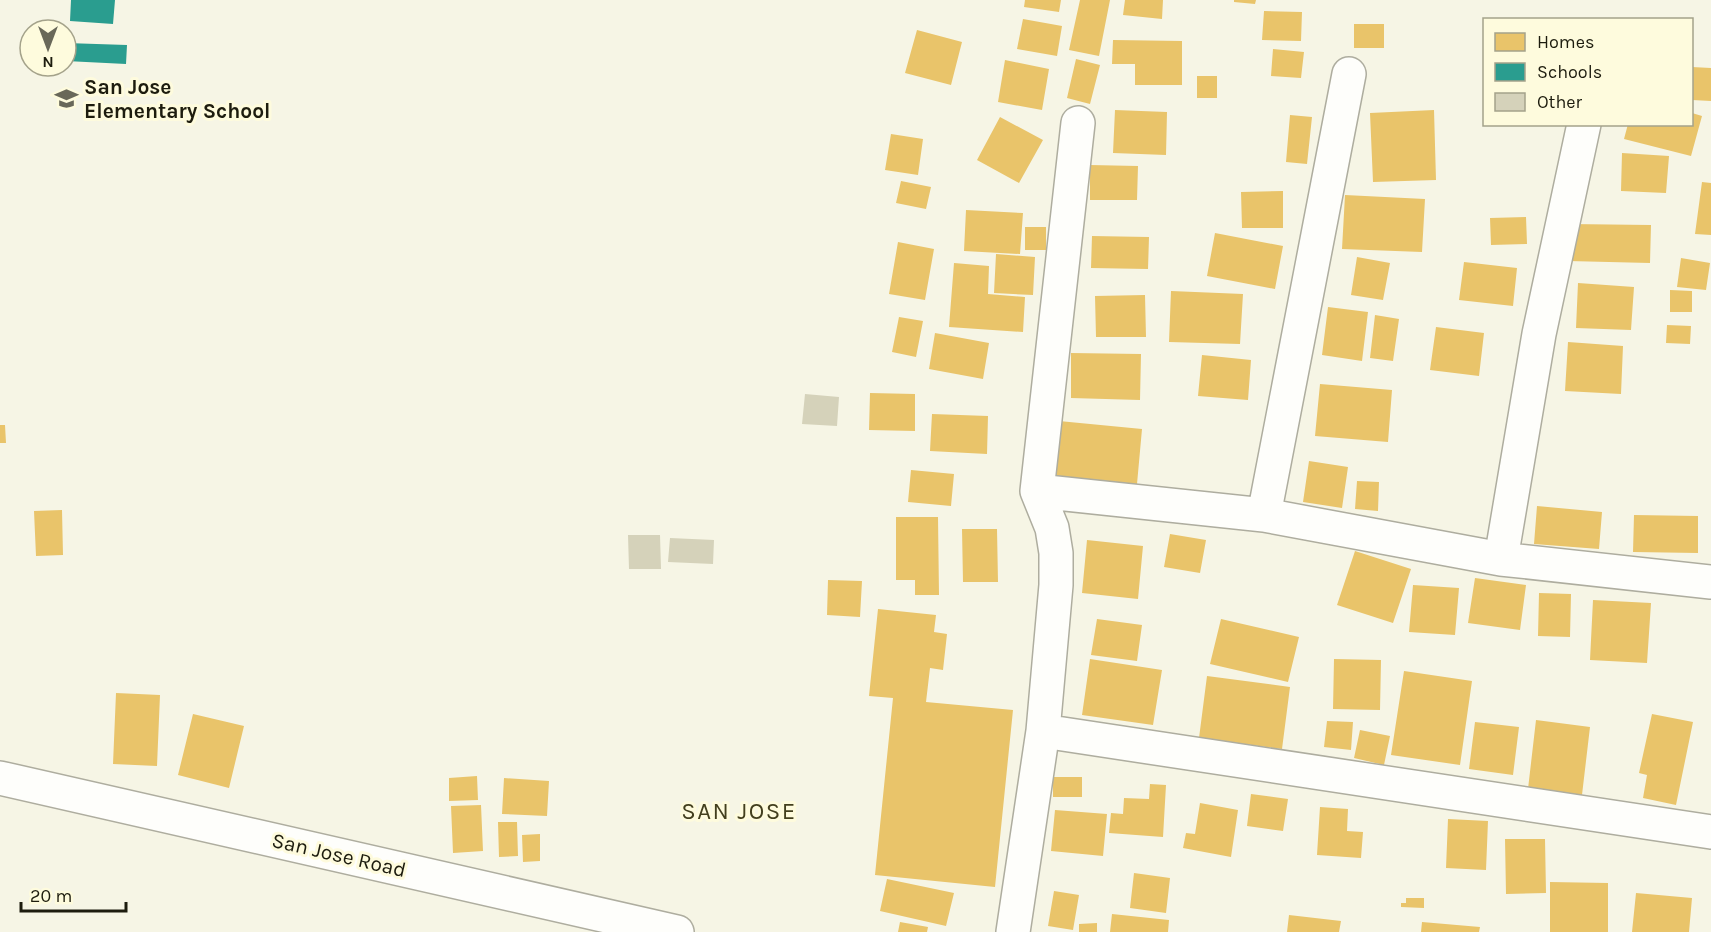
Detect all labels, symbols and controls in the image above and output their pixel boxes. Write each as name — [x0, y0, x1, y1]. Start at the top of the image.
north arrow — [18, 18, 78, 78]
legend — [1483, 18, 1693, 126]
text: Homes — [1537, 31, 1594, 53]
text: N — [42, 53, 54, 72]
text: Schools — [1537, 61, 1602, 83]
place label: San Jose Elementary School — [84, 75, 270, 123]
school or university icon: San Jose Elementary School — [53, 86, 79, 112]
text: Other — [1537, 91, 1582, 113]
district label: SAN JOSE — [681, 797, 797, 825]
street label: San Jose Road — [270, 828, 408, 882]
scale bar — [21, 875, 126, 913]
text: 20 m — [30, 885, 72, 907]

